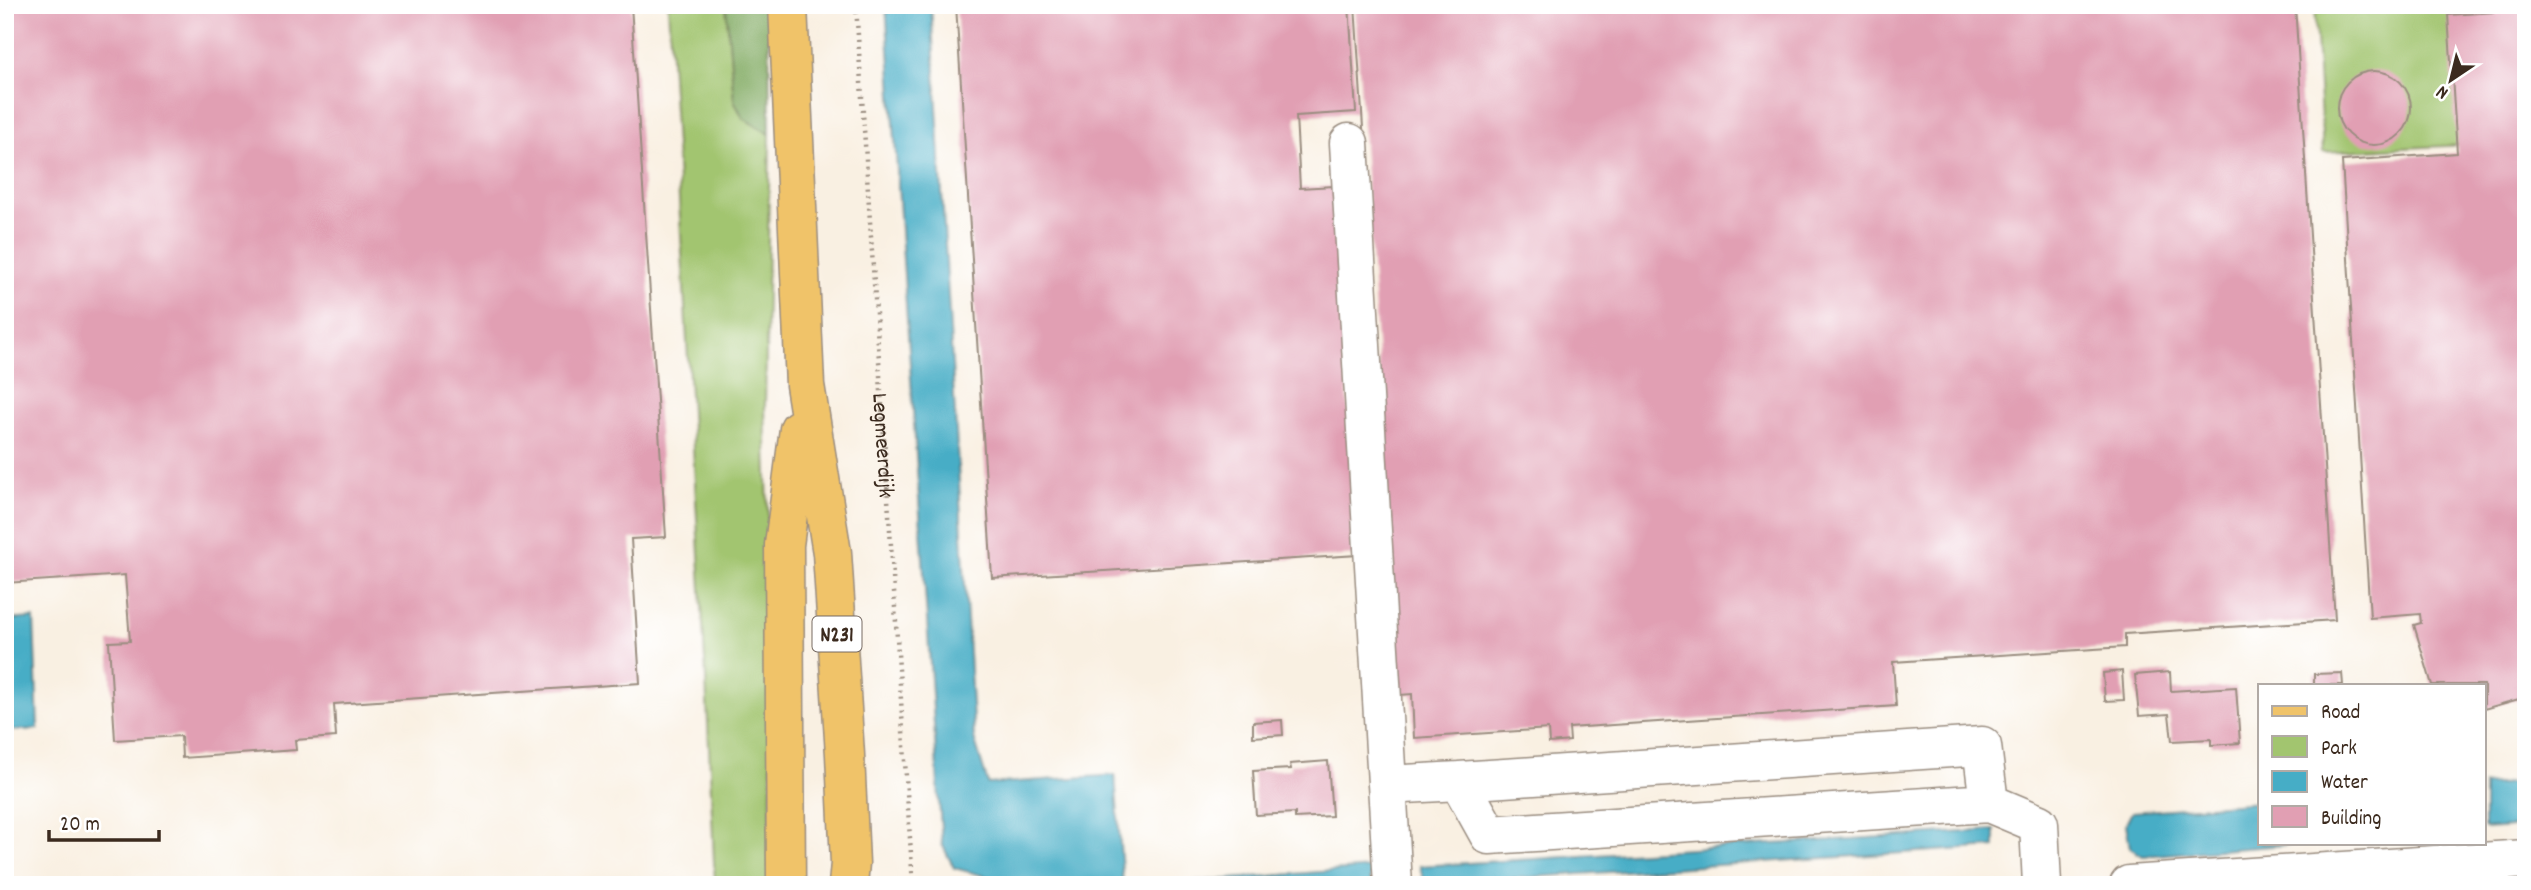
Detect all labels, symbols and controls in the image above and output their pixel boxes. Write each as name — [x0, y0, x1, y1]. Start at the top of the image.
north arrow — [2416, 46, 2486, 116]
text: N — [2432, 77, 2455, 105]
street label: Legmeerdijk — [861, 392, 901, 499]
road number: N231 — [812, 616, 862, 652]
legend — [2258, 684, 2486, 844]
text: Road — [2321, 699, 2360, 729]
text: Park — [2321, 735, 2357, 765]
text: Water — [2321, 769, 2368, 799]
scale bar — [49, 799, 159, 843]
text: Building — [2321, 805, 2381, 835]
text: 20 m — [60, 811, 100, 841]

